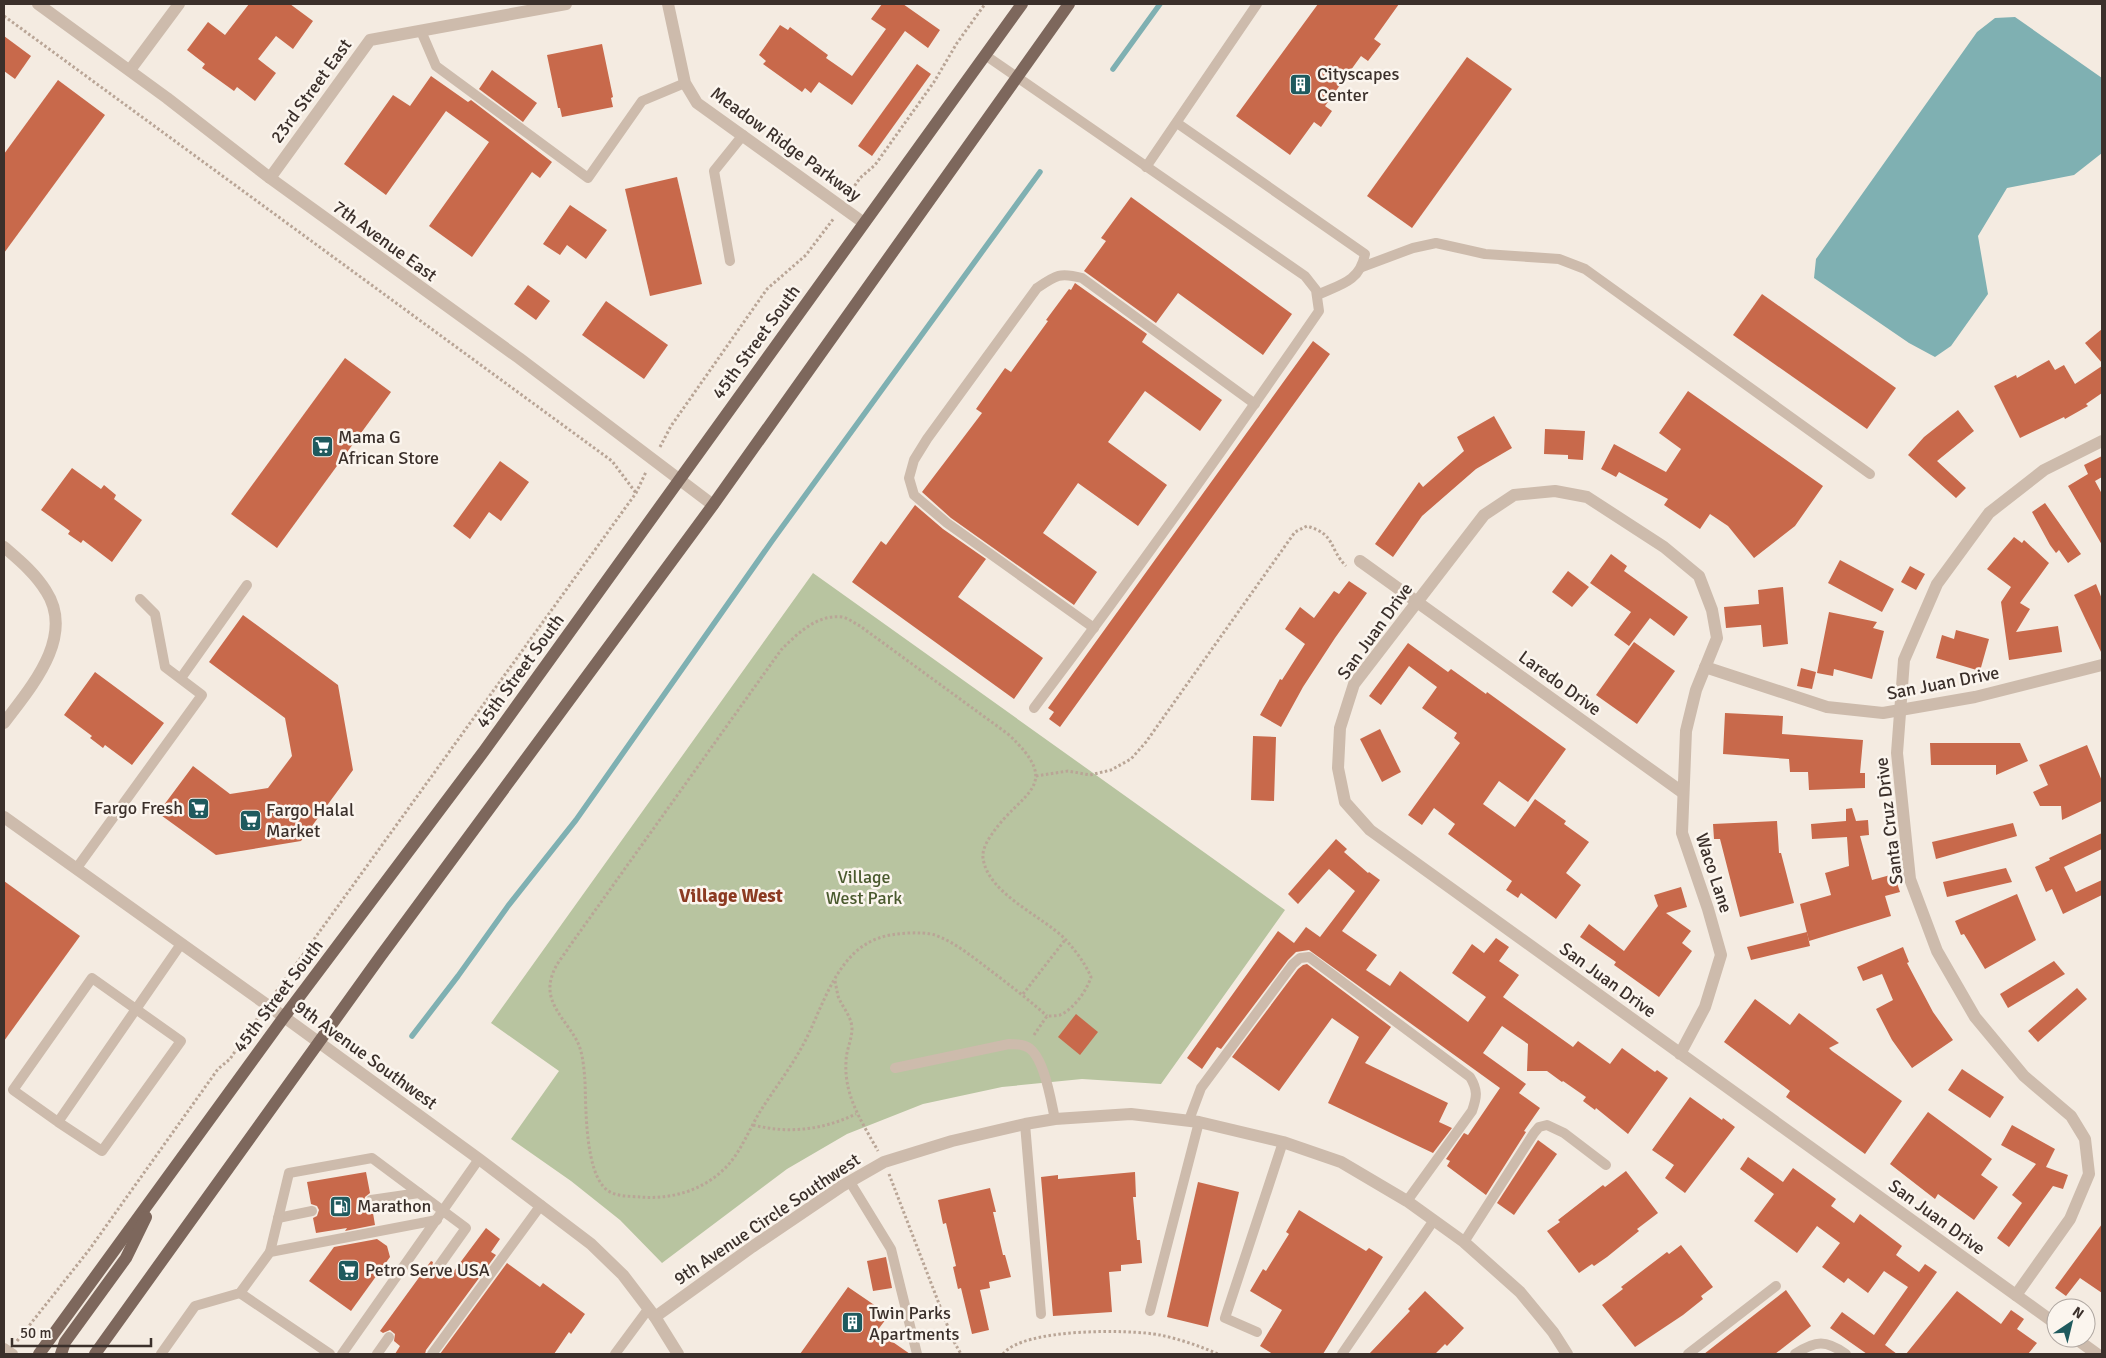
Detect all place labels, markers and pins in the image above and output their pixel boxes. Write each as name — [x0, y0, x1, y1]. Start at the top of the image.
place label: Cityscapes Center — [1317, 63, 1399, 106]
building icon: Cityscapes Center — [1289, 72, 1313, 96]
place label: Mama G African Store — [338, 426, 439, 469]
supermarket icon: Mama G African Store — [310, 435, 334, 459]
supermarket icon: Fargo Fresh — [187, 796, 211, 820]
place label: Fargo Fresh — [94, 797, 183, 819]
place label: Fargo Halal Market — [266, 799, 354, 842]
supermarket icon: Fargo Halal Market — [238, 808, 262, 832]
fuel station icon: Marathon — [329, 1194, 353, 1218]
place label: Marathon — [357, 1195, 431, 1217]
supermarket icon: Petro Serve USA — [337, 1258, 361, 1282]
place label: Petro Serve USA — [365, 1259, 490, 1281]
place label: Twin Parks Apartments — [869, 1302, 959, 1345]
building icon: Twin Parks Apartments — [841, 1311, 865, 1335]

